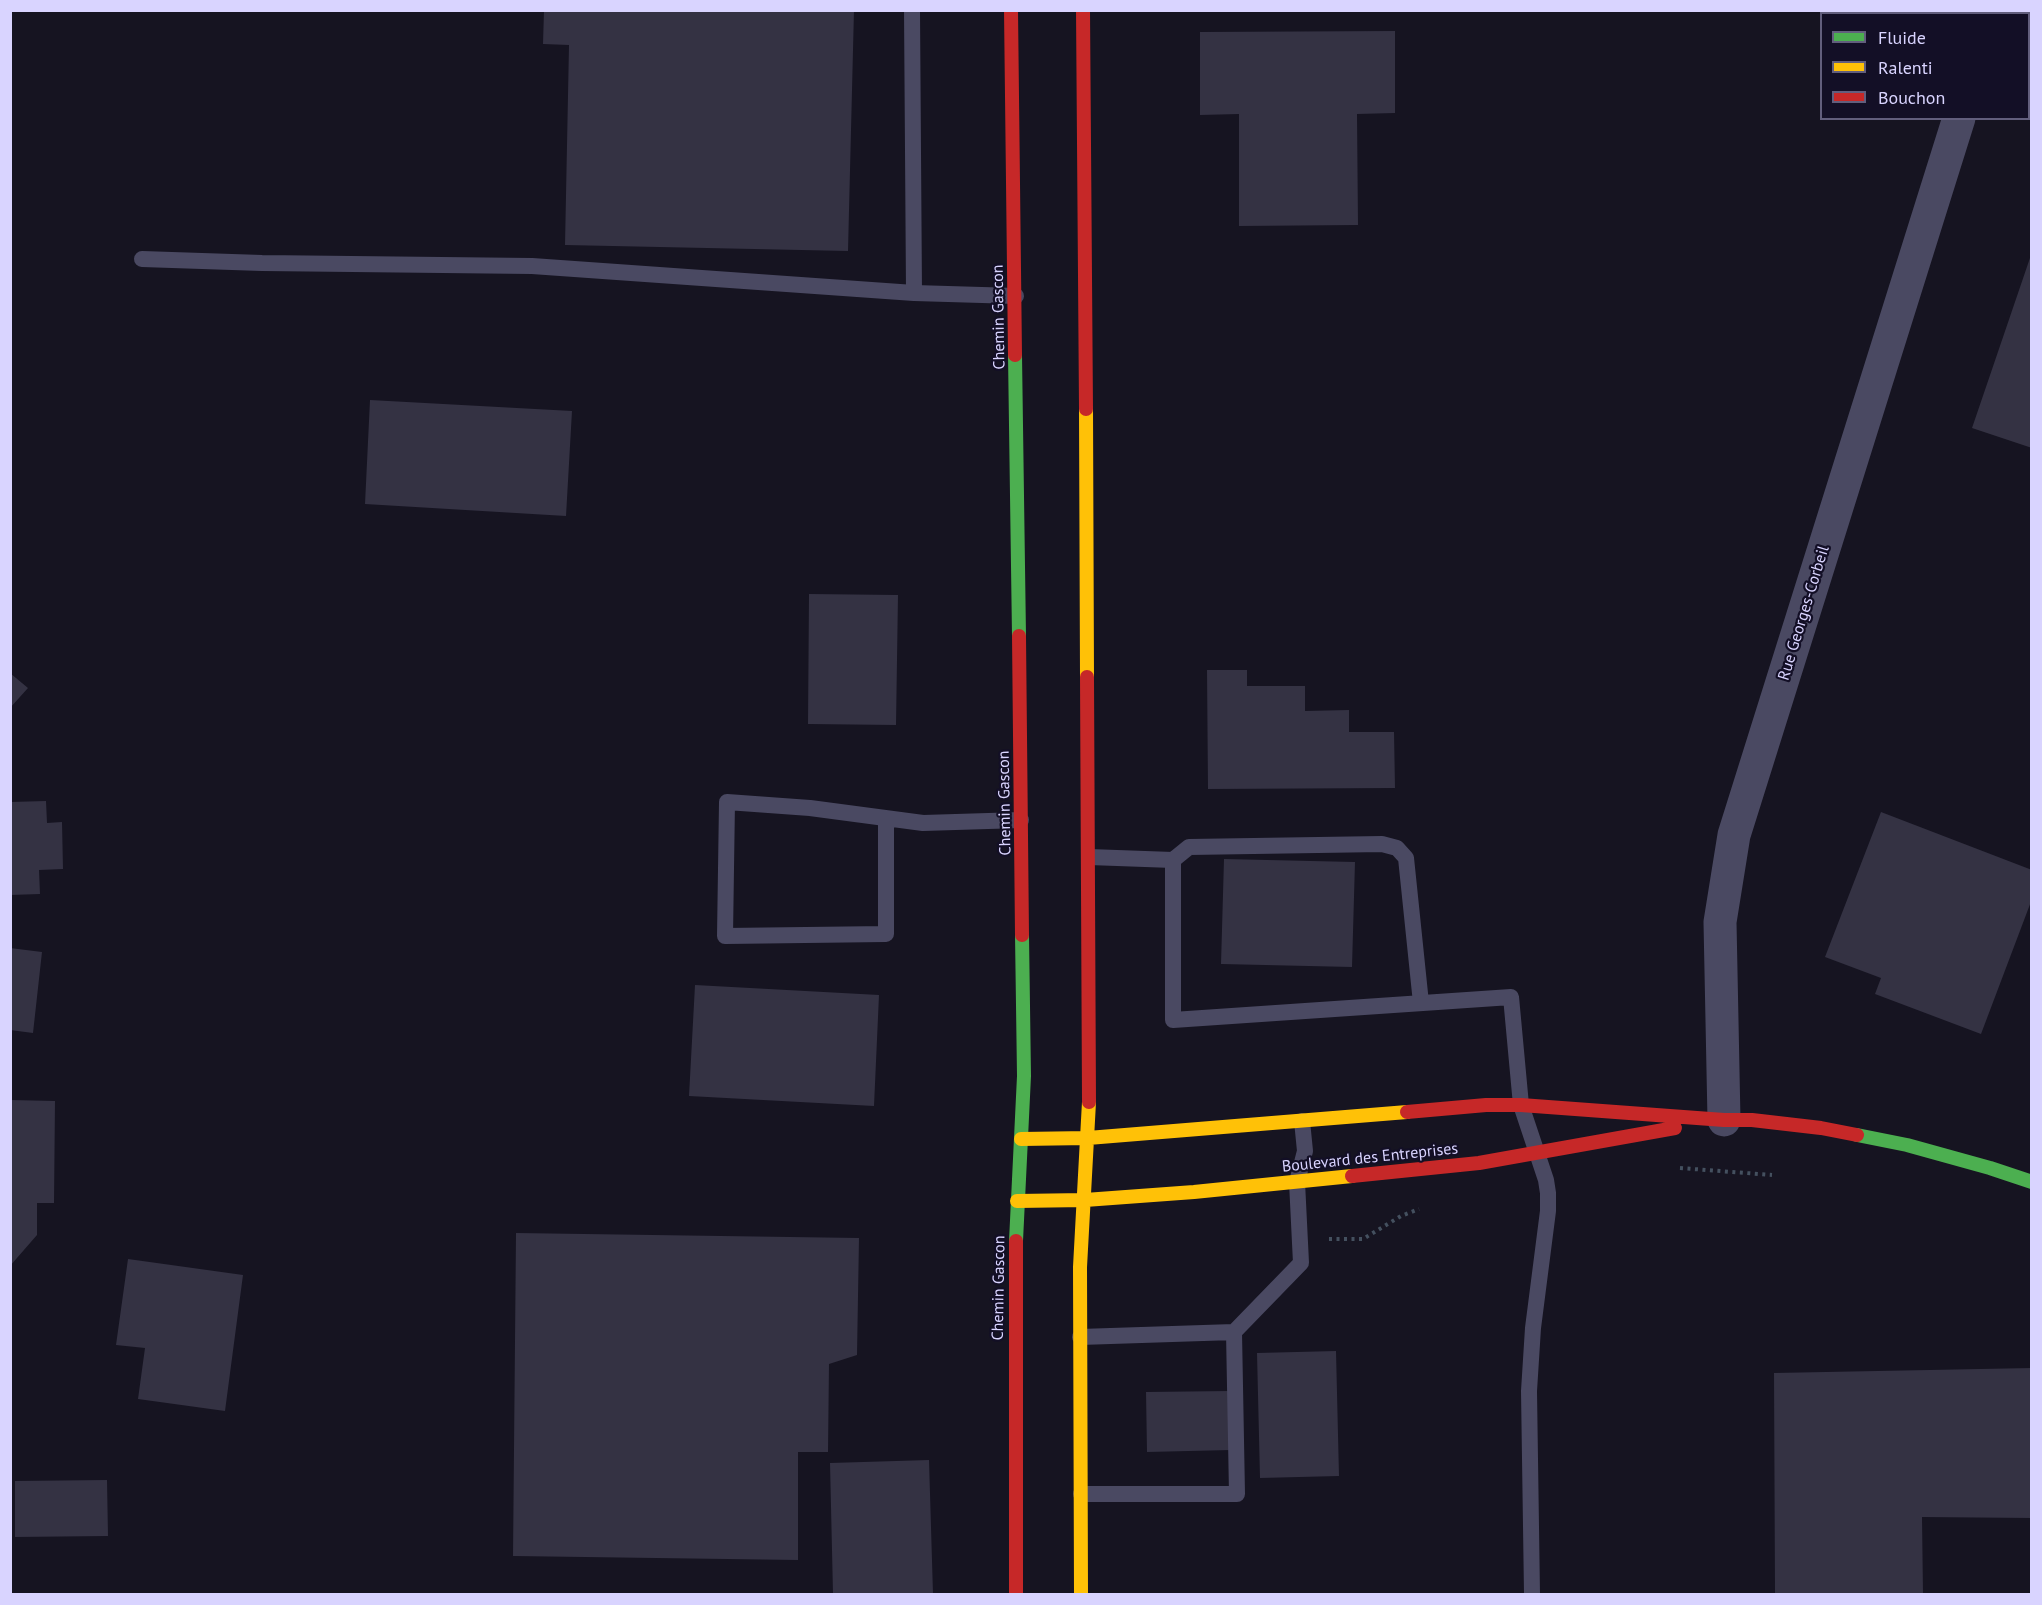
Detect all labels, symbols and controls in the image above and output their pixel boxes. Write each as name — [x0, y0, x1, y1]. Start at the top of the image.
legend — [1820, 12, 2030, 120]
text: Fluide — [1878, 26, 1926, 49]
text: Ralenti — [1878, 56, 1933, 79]
text: Bouchon — [1878, 86, 1945, 109]
street label: Chemin Gascon — [988, 264, 1010, 370]
street label: Rue Georges-Corbeil — [1774, 543, 1834, 683]
street label: Chemin Gascon — [994, 750, 1016, 856]
street label: Boulevard des Entreprises — [1281, 1139, 1459, 1177]
street label: Chemin Gascon — [988, 1235, 1010, 1341]

